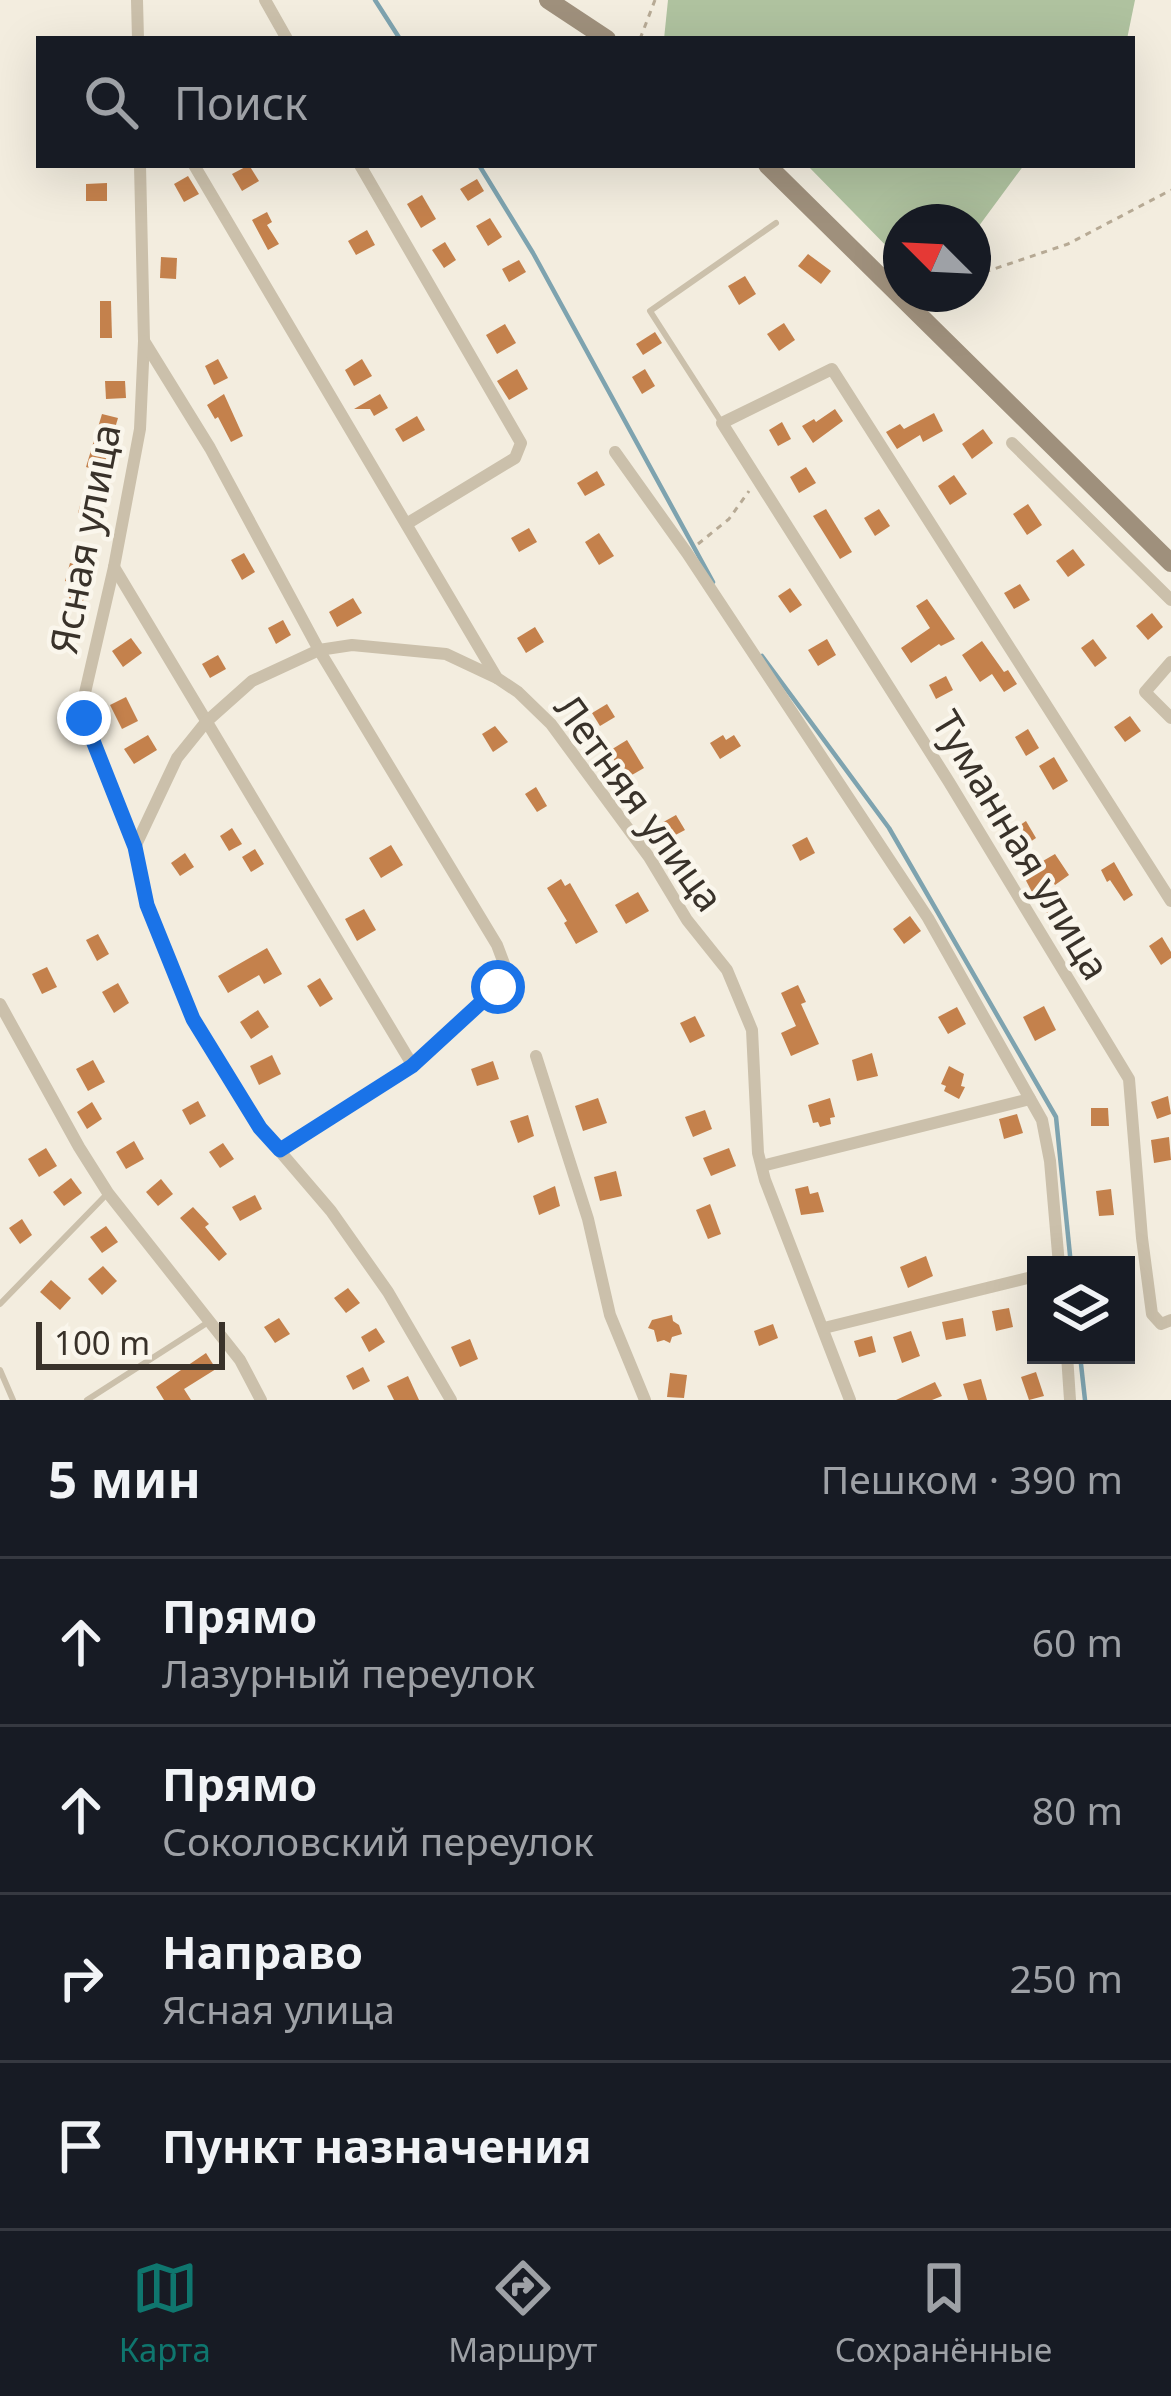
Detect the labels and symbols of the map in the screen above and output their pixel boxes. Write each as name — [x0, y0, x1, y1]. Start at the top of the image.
north arrow — [883, 204, 991, 312]
street label: Ясная улица — [35, 419, 132, 658]
street label: Летняя улица — [544, 683, 737, 921]
route end — [57, 691, 111, 745]
street label: Туманная улица — [921, 700, 1124, 989]
route start — [471, 960, 525, 1014]
scale bar — [36, 1316, 225, 1369]

